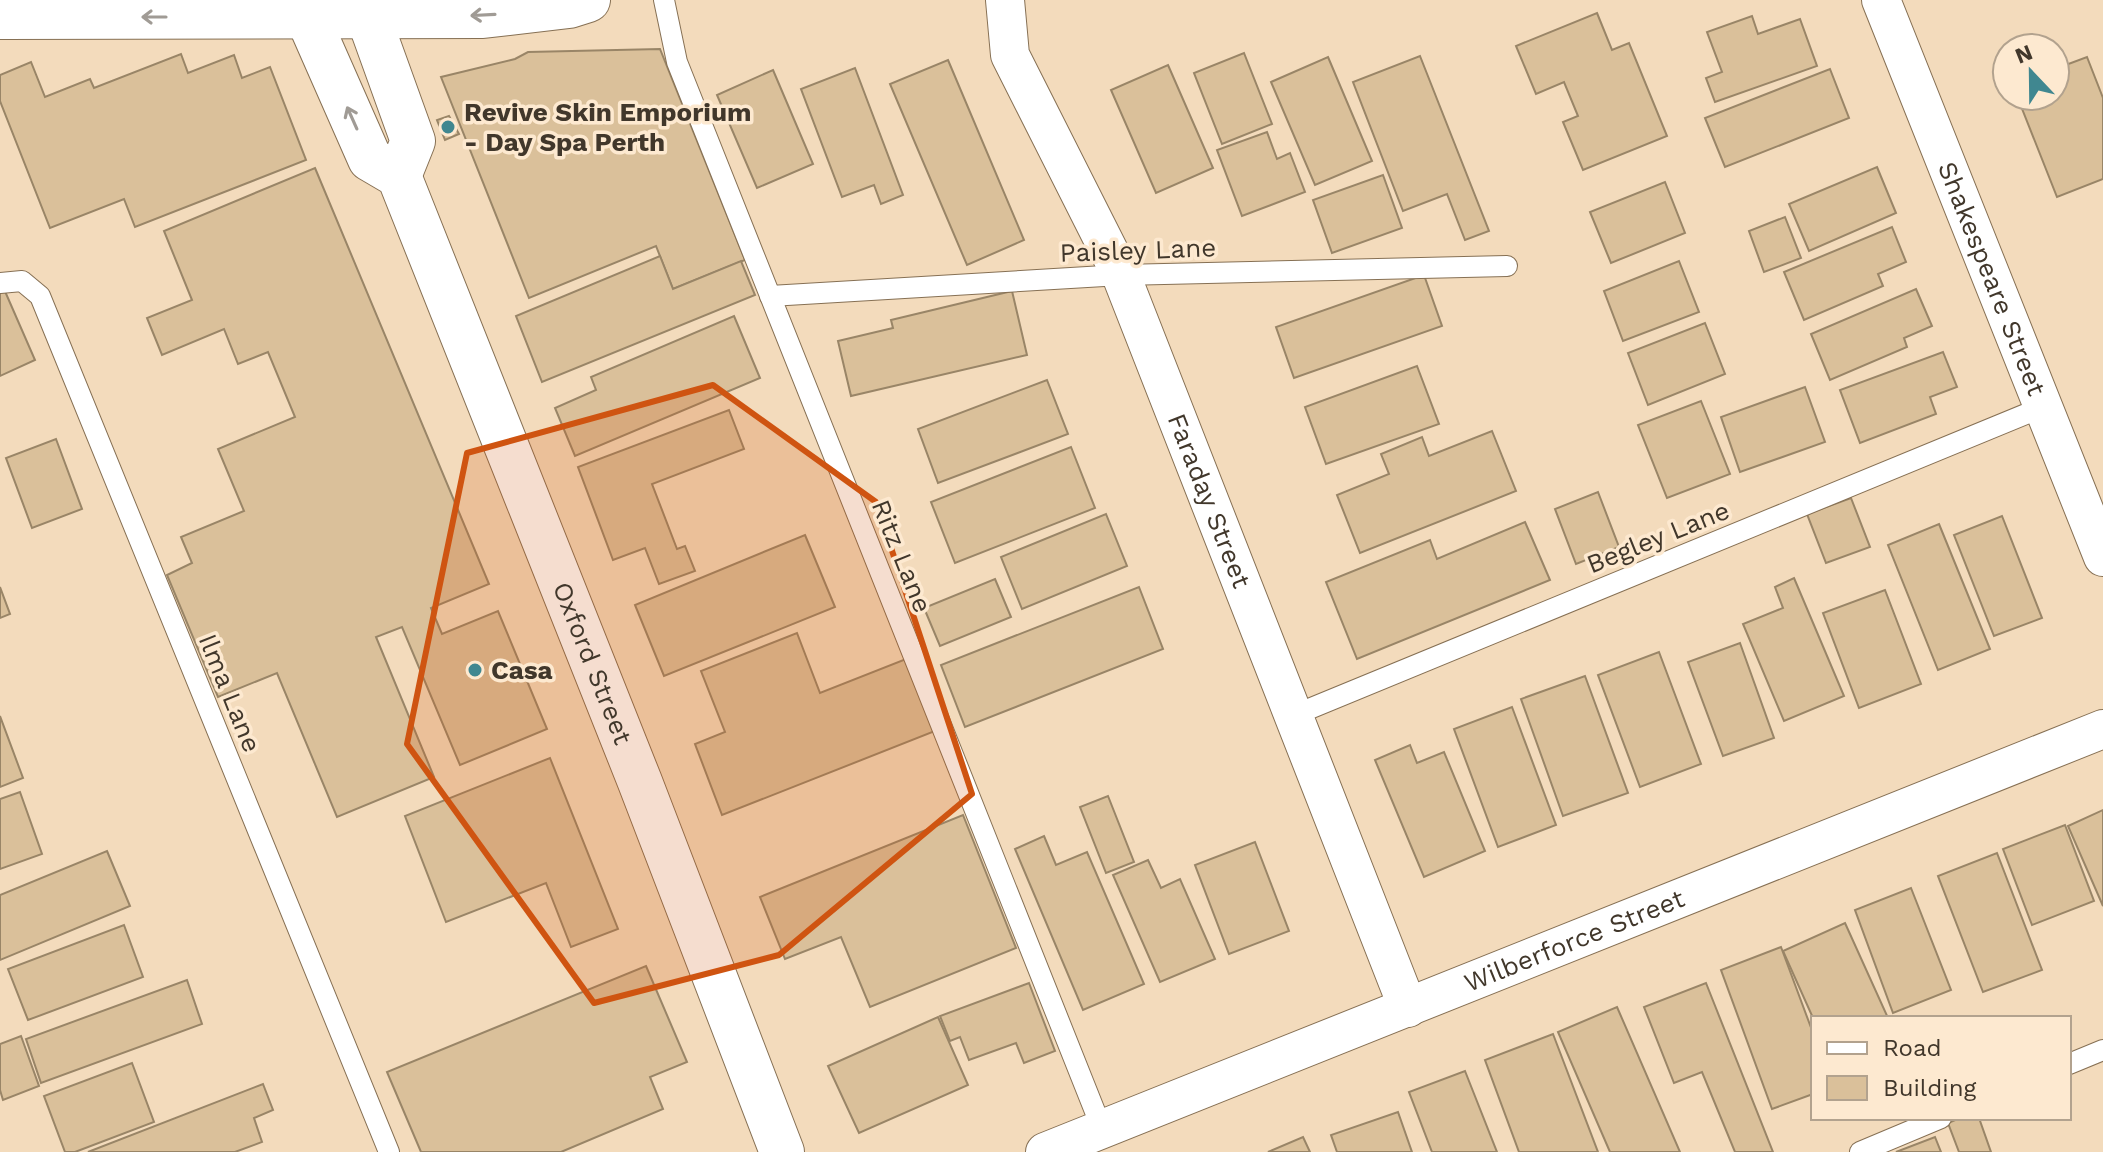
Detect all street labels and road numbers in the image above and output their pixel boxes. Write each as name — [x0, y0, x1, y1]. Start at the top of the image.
street label: Shakespeare Street — [1932, 157, 2052, 400]
street label: Paisley Lane — [1059, 232, 1217, 268]
street label: Faraday Street — [1162, 409, 1257, 592]
street label: Ritz Lane — [866, 495, 938, 617]
street label: Begley Lane — [1582, 495, 1734, 579]
street label: Oxford Street — [547, 578, 638, 749]
street label: Ilma Lane — [193, 630, 267, 756]
street label: Wilberforce Street — [1460, 883, 1689, 998]

